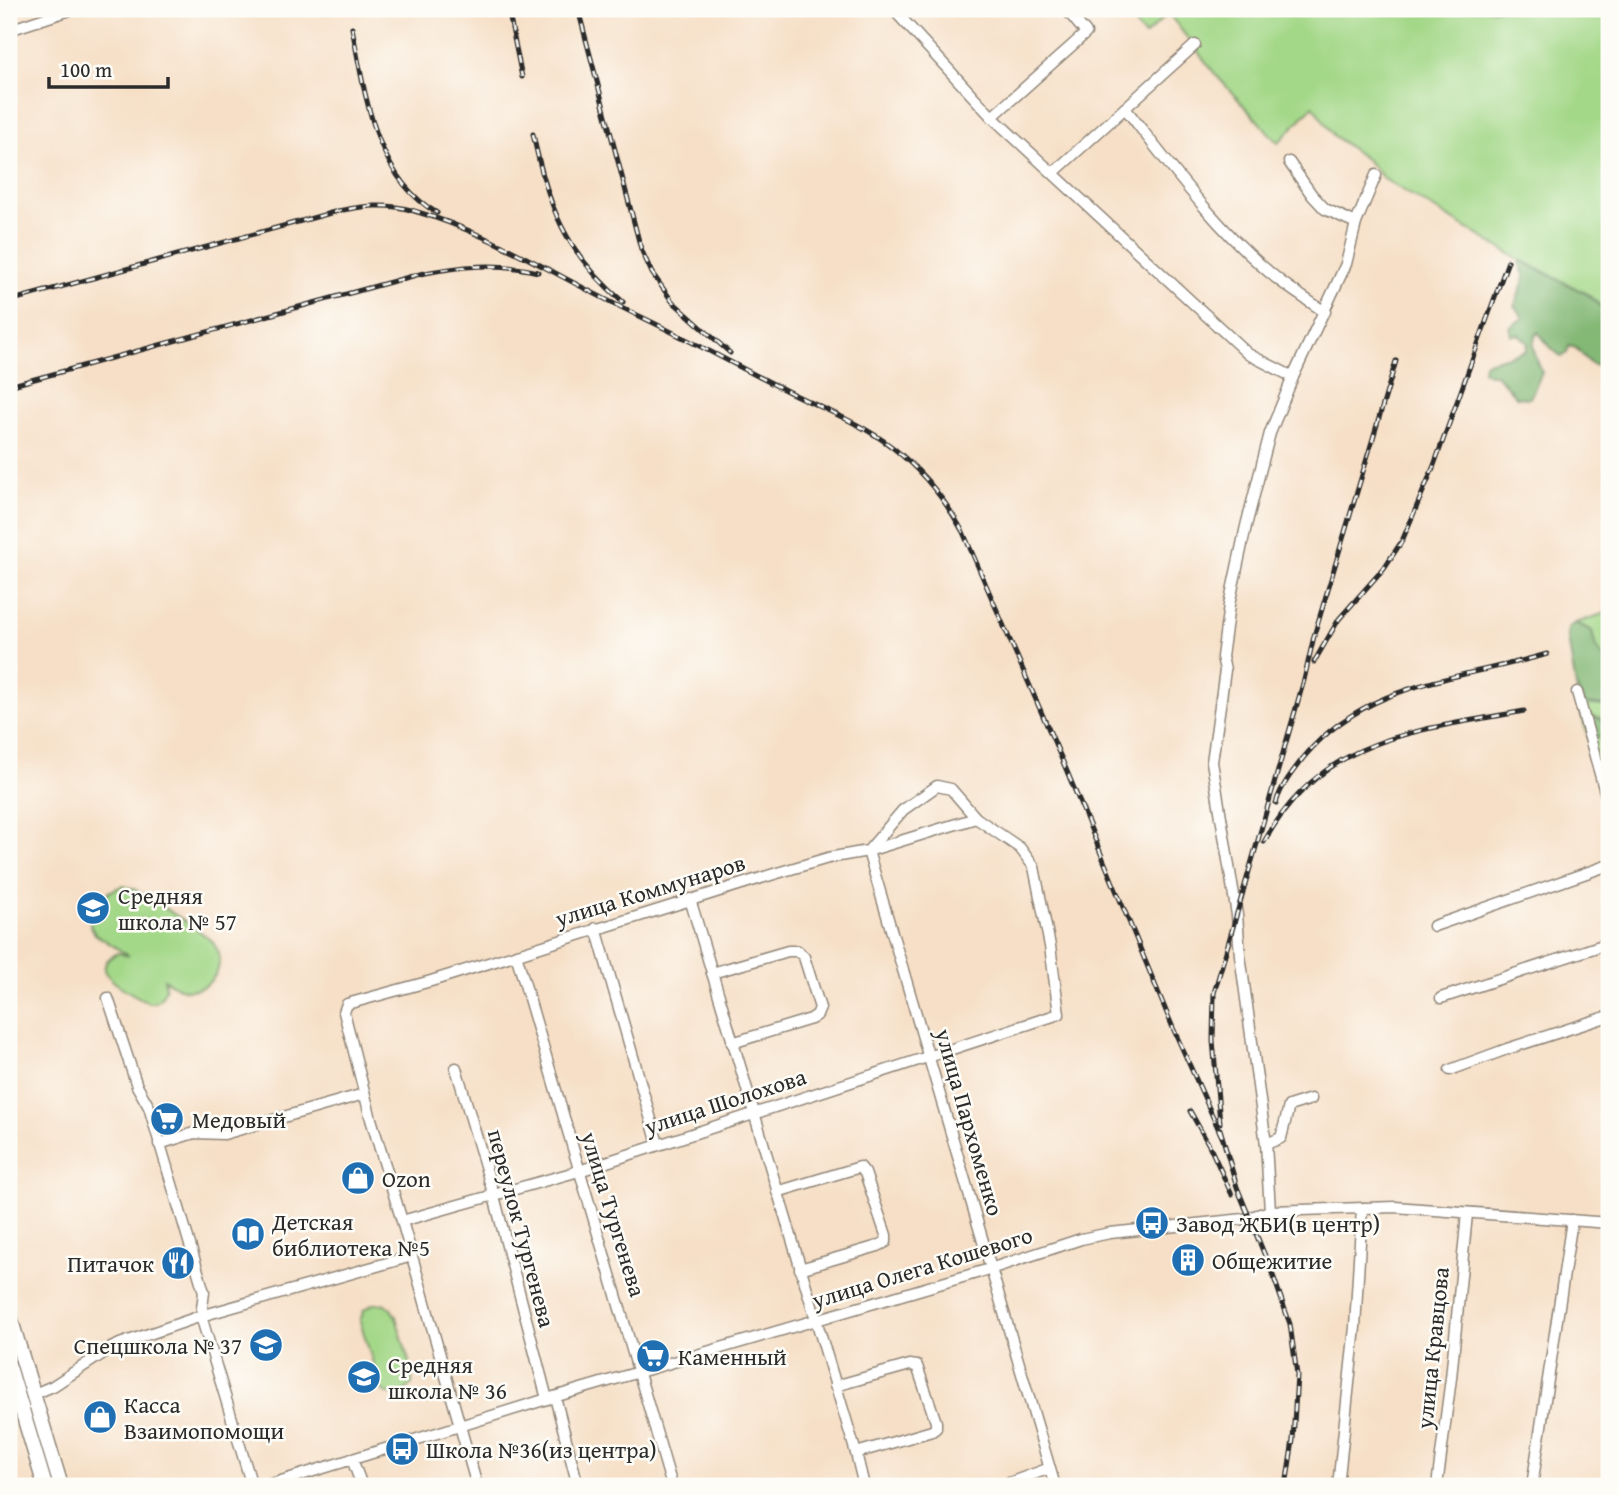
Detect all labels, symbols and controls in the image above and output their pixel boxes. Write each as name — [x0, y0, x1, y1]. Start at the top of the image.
scale bar — [49, 46, 168, 90]
text: 100 m — [60, 54, 112, 85]
street label: улица Коммунаров — [550, 845, 749, 935]
place label: Средняя школа № 57 — [118, 879, 237, 938]
school or university icon: Средняя школа № 57 — [74, 889, 112, 927]
street label: улица Пархоменко — [927, 1024, 1012, 1219]
street label: улица Шолохова — [639, 1059, 810, 1143]
supermarket icon: Медовый — [148, 1100, 186, 1138]
place label: Медовый — [192, 1103, 286, 1136]
street label: переулок Тургенева — [480, 1125, 564, 1331]
street label: улица Тургенева — [573, 1126, 655, 1301]
shop icon: Ozon — [339, 1159, 377, 1197]
place label: Ozon — [382, 1162, 431, 1195]
bus stop icon: Завод ЖБИ(в центр) — [1133, 1204, 1171, 1242]
place label: Детская библиотека №5 — [271, 1205, 430, 1264]
place label: Завод ЖБИ(в центр) — [1176, 1207, 1380, 1240]
library icon: Детская библиотека №5 — [229, 1215, 267, 1253]
street label: улица Олега Кошевого — [807, 1218, 1036, 1317]
building icon: Общежитие — [1169, 1241, 1207, 1279]
restaurant icon: Питачок — [159, 1244, 197, 1282]
place label: Общежитие — [1212, 1244, 1332, 1277]
place label: Питачок — [67, 1247, 154, 1280]
street label: улица Кравцова — [1407, 1265, 1457, 1432]
school or university icon: Спецшкола № 37 — [247, 1326, 285, 1364]
place label: Спецшкола № 37 — [74, 1329, 242, 1362]
supermarket icon: Каменный — [634, 1337, 672, 1375]
place label: Каменный — [678, 1340, 787, 1373]
place label: Средняя школа № 36 — [388, 1348, 507, 1407]
school or university icon: Средняя школа № 36 — [345, 1358, 383, 1396]
place label: Касса Взаимопомощи — [124, 1388, 284, 1447]
shop icon: Касса Взаимопомощи — [81, 1398, 119, 1436]
bus stop icon: Школа №36(из центра) — [383, 1430, 421, 1468]
place label: Школа №36(из центра) — [426, 1433, 657, 1466]

